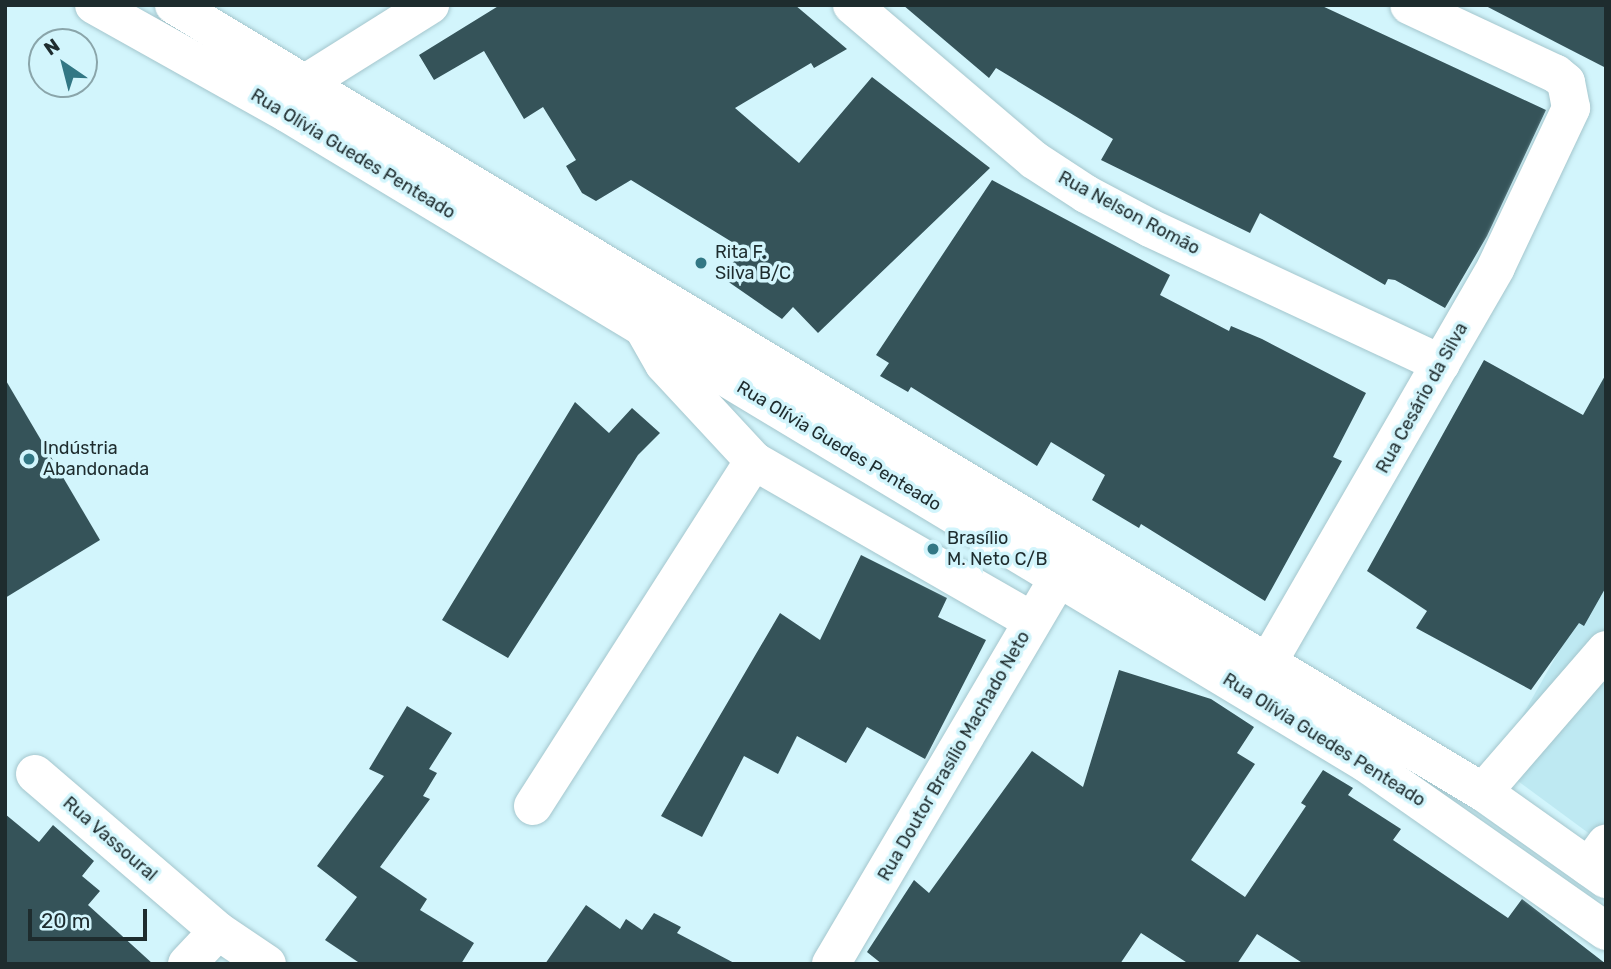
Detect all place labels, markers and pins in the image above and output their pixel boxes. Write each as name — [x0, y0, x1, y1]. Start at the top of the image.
place label: Rita F. Silva B/C — [715, 242, 791, 284]
marker: Rita F. Silva B/C — [693, 255, 709, 271]
place label: Indústria Abandonada — [43, 438, 149, 480]
marker: Indústria Abandonada — [21, 451, 37, 467]
place label: Brasílio M. Neto C/B — [947, 528, 1047, 570]
marker: Brasílio M. Neto C/B — [925, 541, 941, 557]

